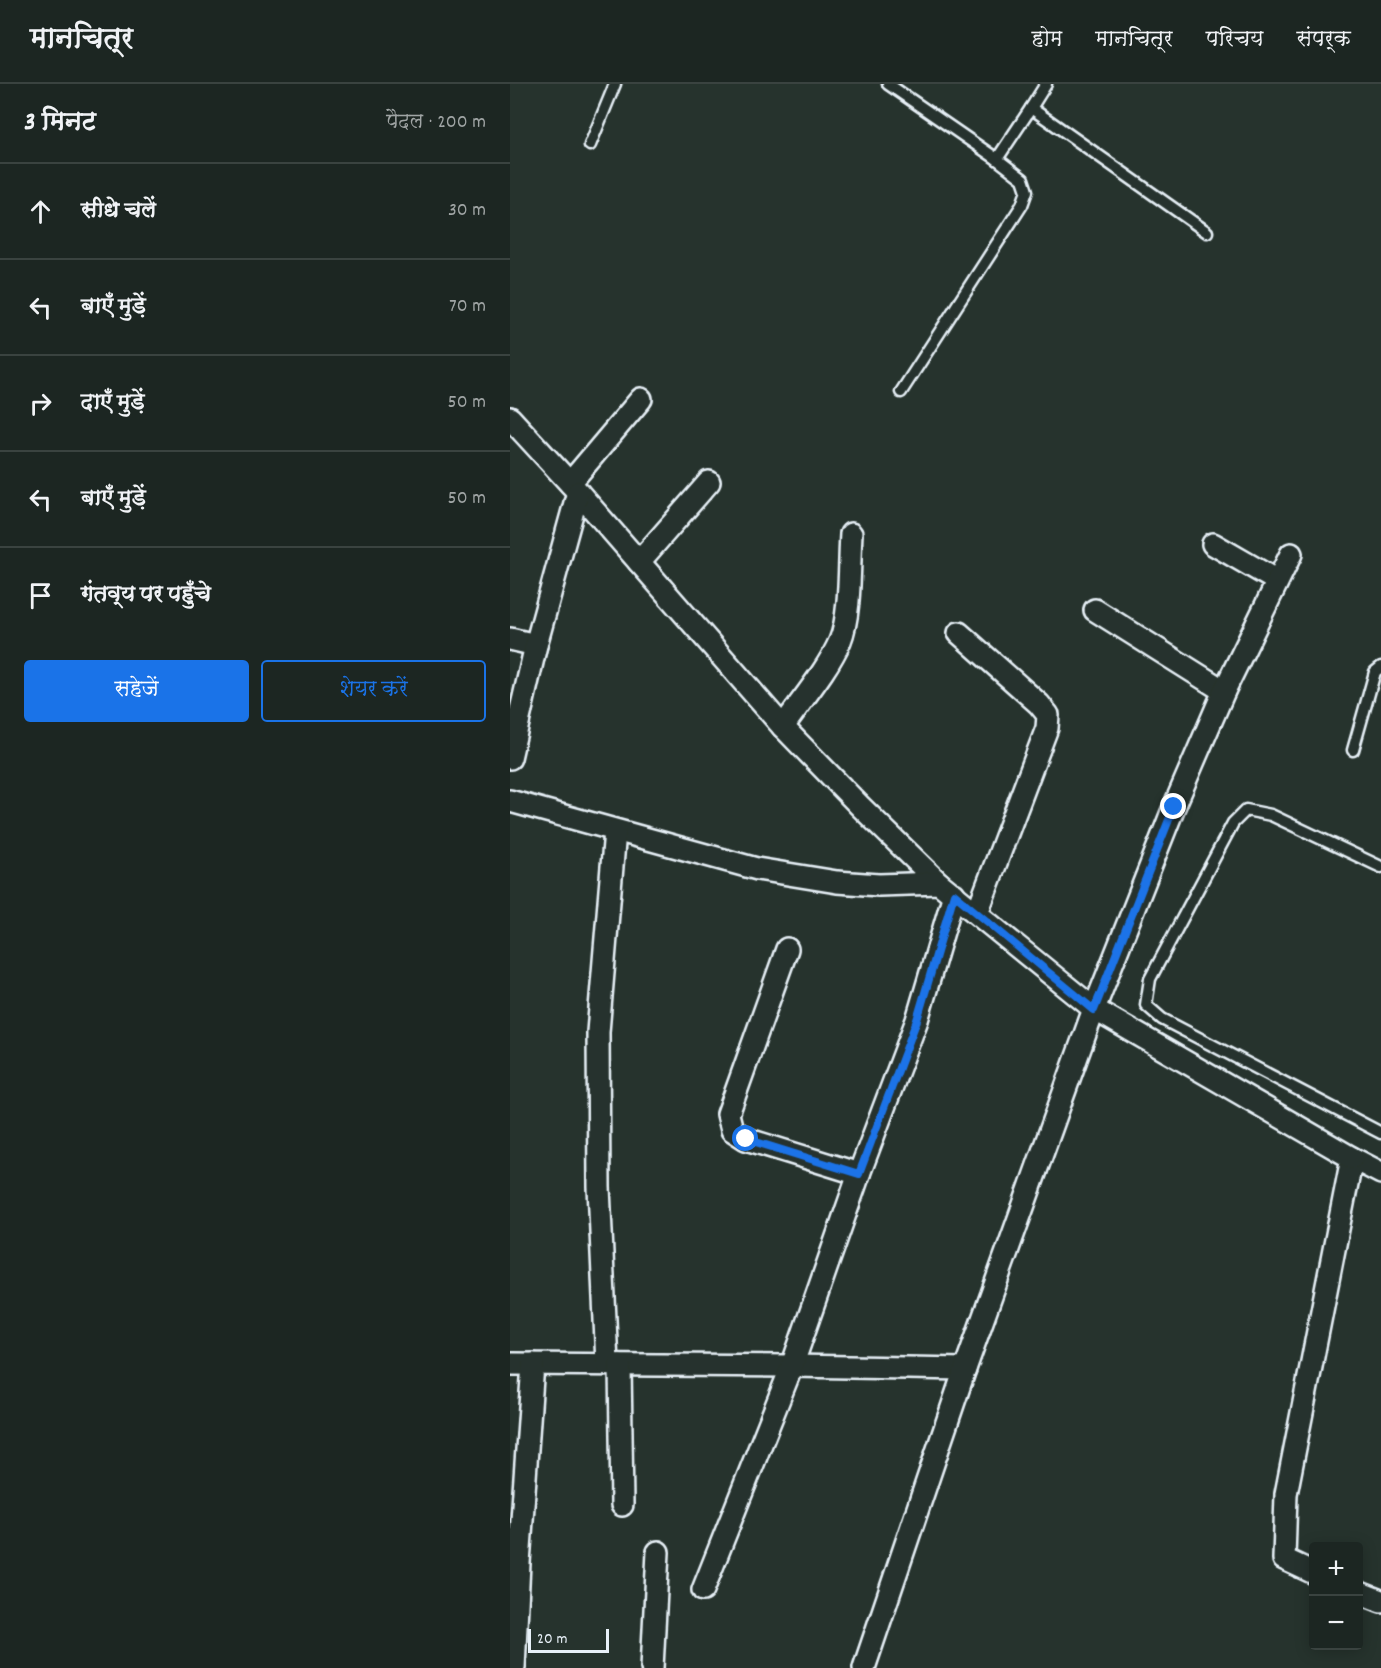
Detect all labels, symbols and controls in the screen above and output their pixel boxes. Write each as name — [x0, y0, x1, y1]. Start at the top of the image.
text: मानचित्र — [30, 21, 133, 61]
text: होम — [1031, 26, 1062, 56]
text: मानचित्र — [1095, 26, 1173, 56]
text: परिचय — [1206, 26, 1263, 56]
text: संपर्क — [1296, 26, 1351, 56]
text: 3 मिनट — [24, 105, 96, 142]
text: पैदल · 200 m — [386, 109, 486, 137]
icon: ahead — [24, 195, 57, 228]
text: सीधे चलें — [81, 196, 156, 227]
text: 30 m — [448, 197, 486, 225]
icon: left — [24, 291, 57, 324]
text: बाएँ मुड़ें — [81, 292, 146, 323]
text: 70 m — [449, 293, 486, 321]
icon: right — [24, 387, 57, 420]
text: दाएँ मुड़ें — [81, 388, 145, 419]
text: 50 m — [448, 389, 486, 417]
icon: left — [24, 483, 57, 516]
text: बाएँ मुड़ें — [81, 484, 146, 515]
text: 50 m — [448, 485, 486, 513]
icon: arrive — [24, 579, 57, 612]
text: गंतव्य पर पहुँचे — [81, 580, 211, 611]
button: सहेजें — [24, 660, 249, 722]
button: शेयर करें — [261, 660, 486, 722]
route end — [1160, 793, 1186, 819]
route start — [732, 1125, 758, 1151]
map controls — [1309, 1542, 1363, 1650]
button: + — [1309, 1542, 1363, 1596]
button: − — [1309, 1596, 1363, 1650]
scale bar — [528, 1626, 609, 1654]
text: 20 m — [537, 1628, 567, 1651]

